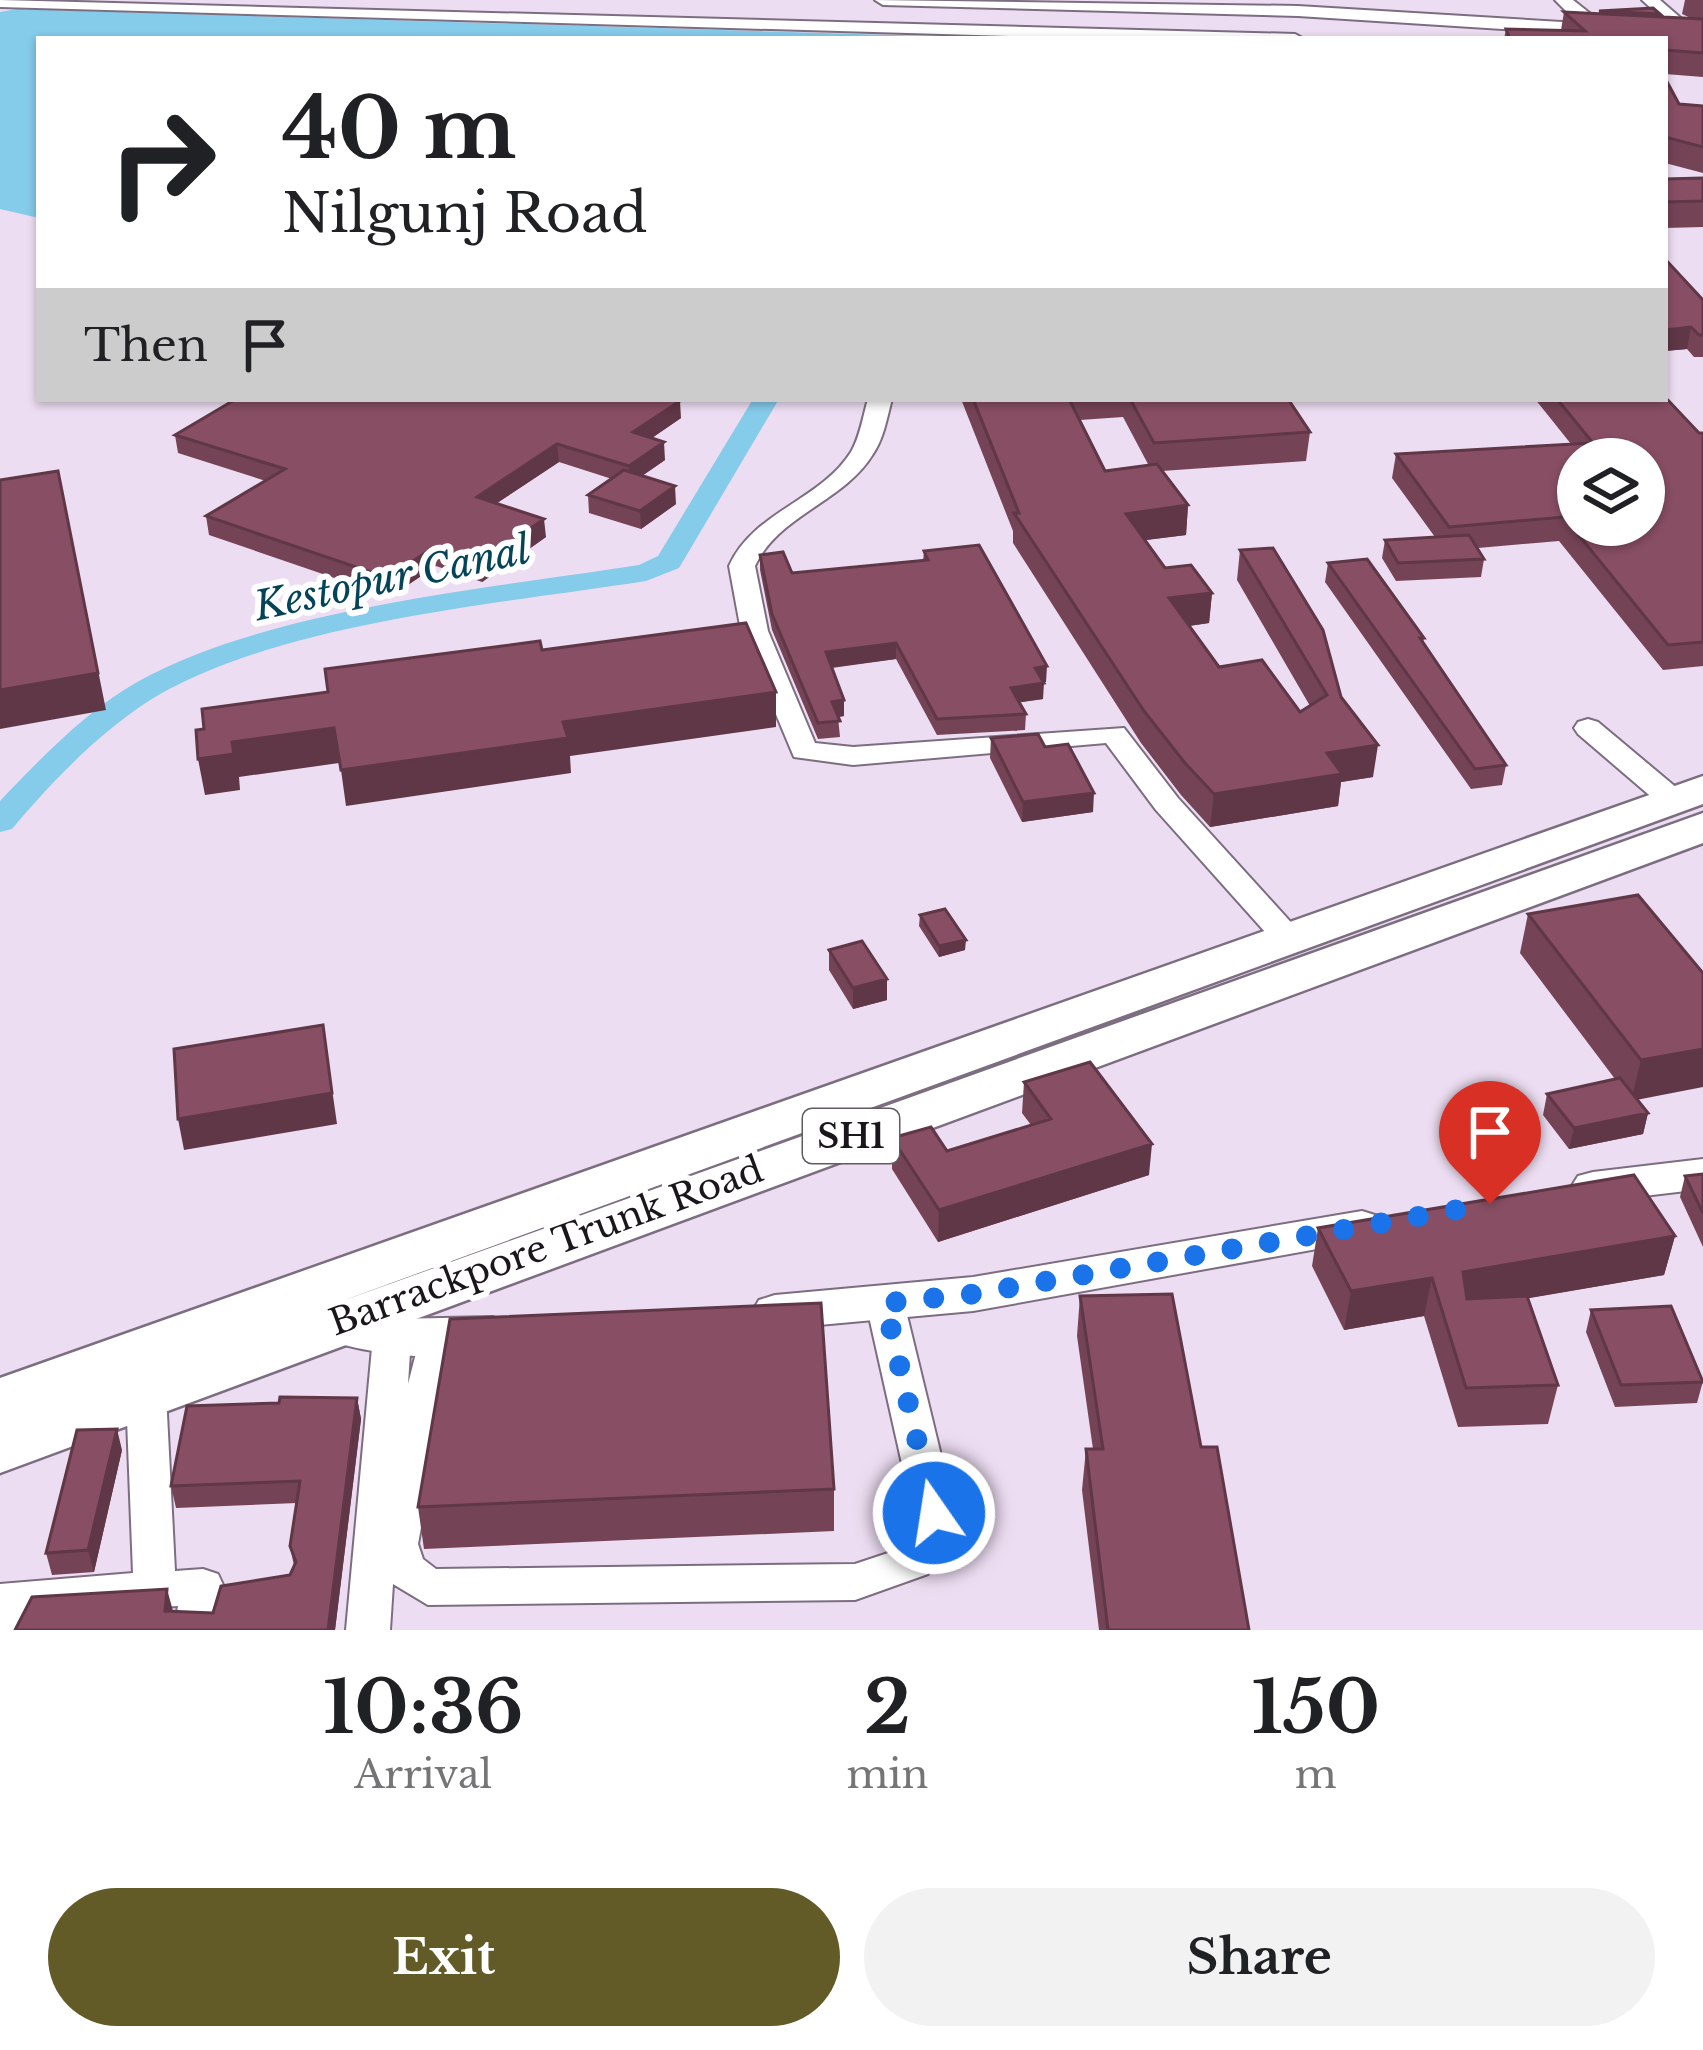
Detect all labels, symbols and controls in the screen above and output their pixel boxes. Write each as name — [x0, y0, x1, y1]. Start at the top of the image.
text: 40 m — [282, 77, 516, 181]
icon: right — [84, 84, 240, 240]
text: Nilgunj Road — [282, 180, 647, 247]
icon: arrive — [232, 312, 298, 378]
text: Then — [84, 317, 208, 373]
map controls — [1557, 438, 1665, 546]
button: layers — [1557, 438, 1665, 546]
water label: Kestopur Canal — [249, 525, 535, 631]
pin — [1439, 1081, 1541, 1204]
icon: arrive — [1457, 1099, 1523, 1165]
road number: SH1 — [803, 1109, 899, 1163]
street label: Barrackpore Trunk Road — [323, 1147, 769, 1345]
position arrow — [871, 1450, 997, 1576]
text: 10:36 — [323, 1663, 524, 1752]
text: 2 — [864, 1663, 911, 1752]
text: 150 — [1251, 1663, 1380, 1752]
text: Arrival — [354, 1750, 492, 1799]
text: min — [846, 1750, 929, 1799]
text: m — [1295, 1750, 1337, 1799]
button: Exit — [48, 1888, 840, 2026]
button: Share — [864, 1888, 1655, 2026]

